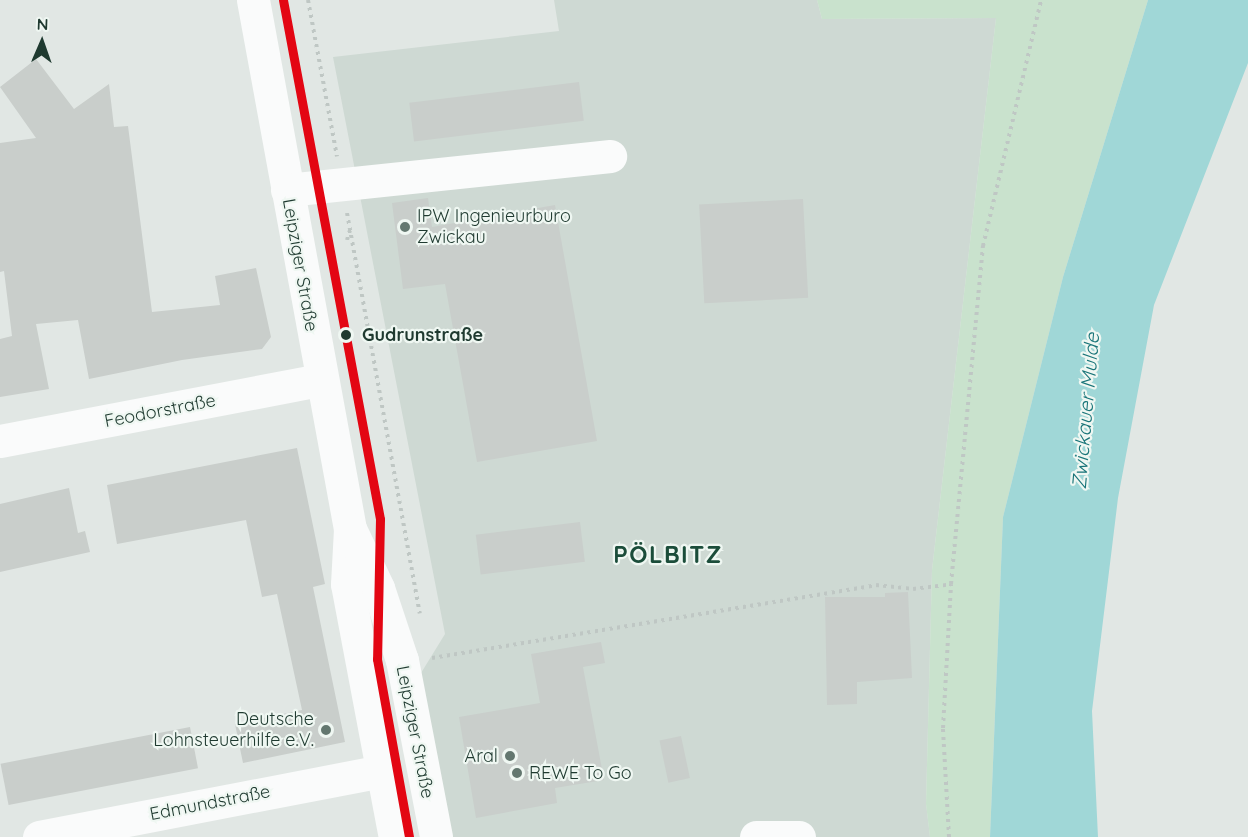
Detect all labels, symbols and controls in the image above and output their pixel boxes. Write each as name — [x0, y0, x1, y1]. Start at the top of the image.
north arrow — [12, 12, 72, 72]
text: N — [36, 14, 49, 34]
street label: Leipziger Straße — [278, 197, 322, 333]
place label: IPW Ingenieurburo Zwickau — [417, 206, 571, 248]
marker: IPW Ingenieurburo Zwickau — [398, 220, 412, 234]
marker: Gudrunstraße — [335, 324, 357, 346]
place label: Gudrunstraße — [362, 324, 483, 346]
water label: Zwickauer Mulde — [1066, 332, 1104, 490]
street label: Feodorstraße — [103, 390, 217, 432]
district label: PÖLBITZ — [613, 541, 723, 569]
street label: Leipziger Straße — [392, 664, 438, 800]
place label: Deutsche Lohnsteuerhilfe e.V. — [153, 709, 314, 752]
marker: Deutsche Lohnsteuerhilfe e.V. — [319, 723, 333, 737]
place label: Aral — [465, 745, 498, 767]
marker: Aral — [503, 749, 517, 763]
place label: REWE To Go — [529, 762, 632, 784]
marker: REWE To Go — [510, 766, 524, 780]
street label: Edmundstraße — [148, 781, 272, 825]

